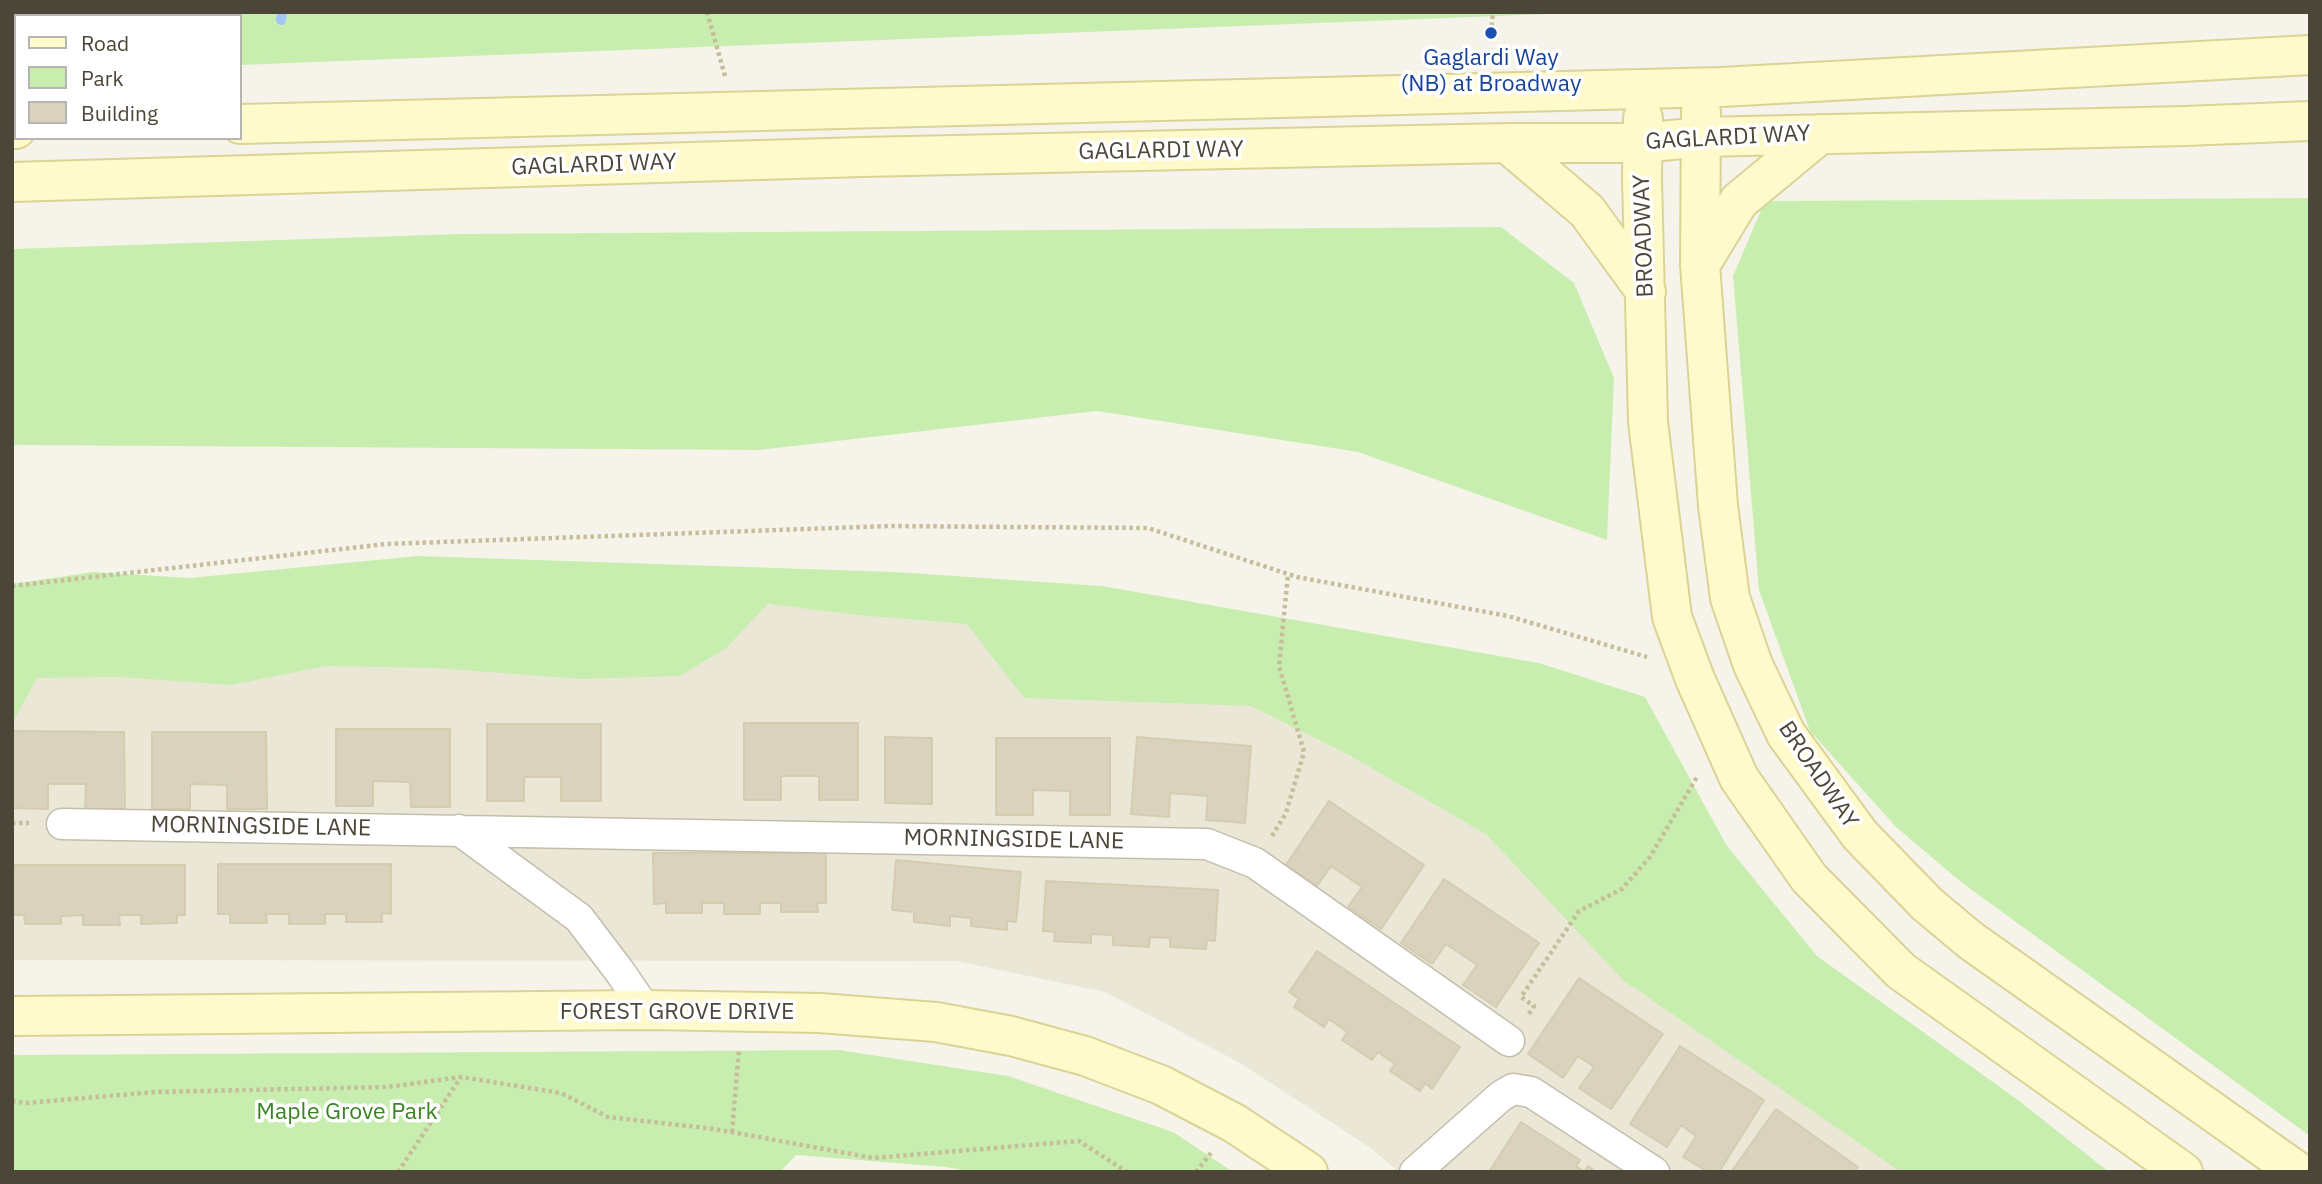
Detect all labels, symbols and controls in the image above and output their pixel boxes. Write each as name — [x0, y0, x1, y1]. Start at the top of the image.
legend — [14, 14, 242, 140]
marker: Gaglardi Way (NB) at Broadway — [1483, 25, 1499, 41]
text: Road — [81, 29, 129, 57]
place label: Gaglardi Way (NB) at Broadway — [1401, 44, 1581, 98]
text: Park — [81, 64, 124, 92]
text: Building — [81, 99, 158, 127]
street label: GAGLARDI WAY — [1645, 120, 1811, 156]
street label: GAGLARDI WAY — [1078, 136, 1244, 166]
street label: GAGLARDI WAY — [511, 148, 677, 182]
street label: BROADWAY — [1628, 174, 1660, 298]
street label: BROADWAY — [1772, 716, 1864, 834]
street label: MORNINGSIDE LANE — [150, 811, 372, 843]
street label: MORNINGSIDE LANE — [903, 824, 1125, 856]
street label: FOREST GROVE DRIVE — [560, 998, 794, 1026]
park label: Maple Grove Park — [256, 1098, 438, 1126]

